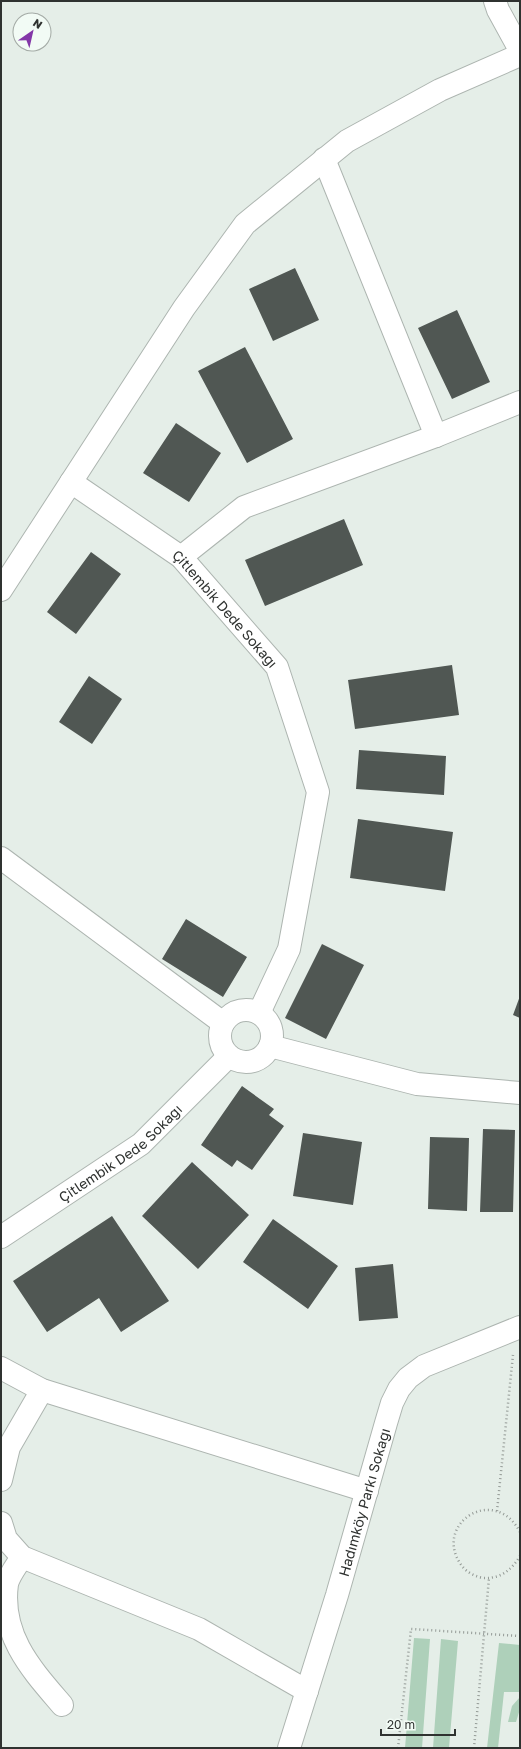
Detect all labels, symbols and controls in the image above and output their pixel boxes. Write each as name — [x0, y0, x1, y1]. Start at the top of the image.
north arrow — [12, 12, 52, 52]
text: N — [31, 16, 45, 31]
street label: Çitlembik Dede Sokağı — [170, 546, 282, 671]
street label: Çitlembik Dede Sokağı — [55, 1100, 185, 1205]
street label: Hadımköy Parkı Sokağı — [334, 1426, 393, 1578]
scale bar — [381, 1711, 455, 1737]
text: 20 m — [387, 1717, 415, 1732]

